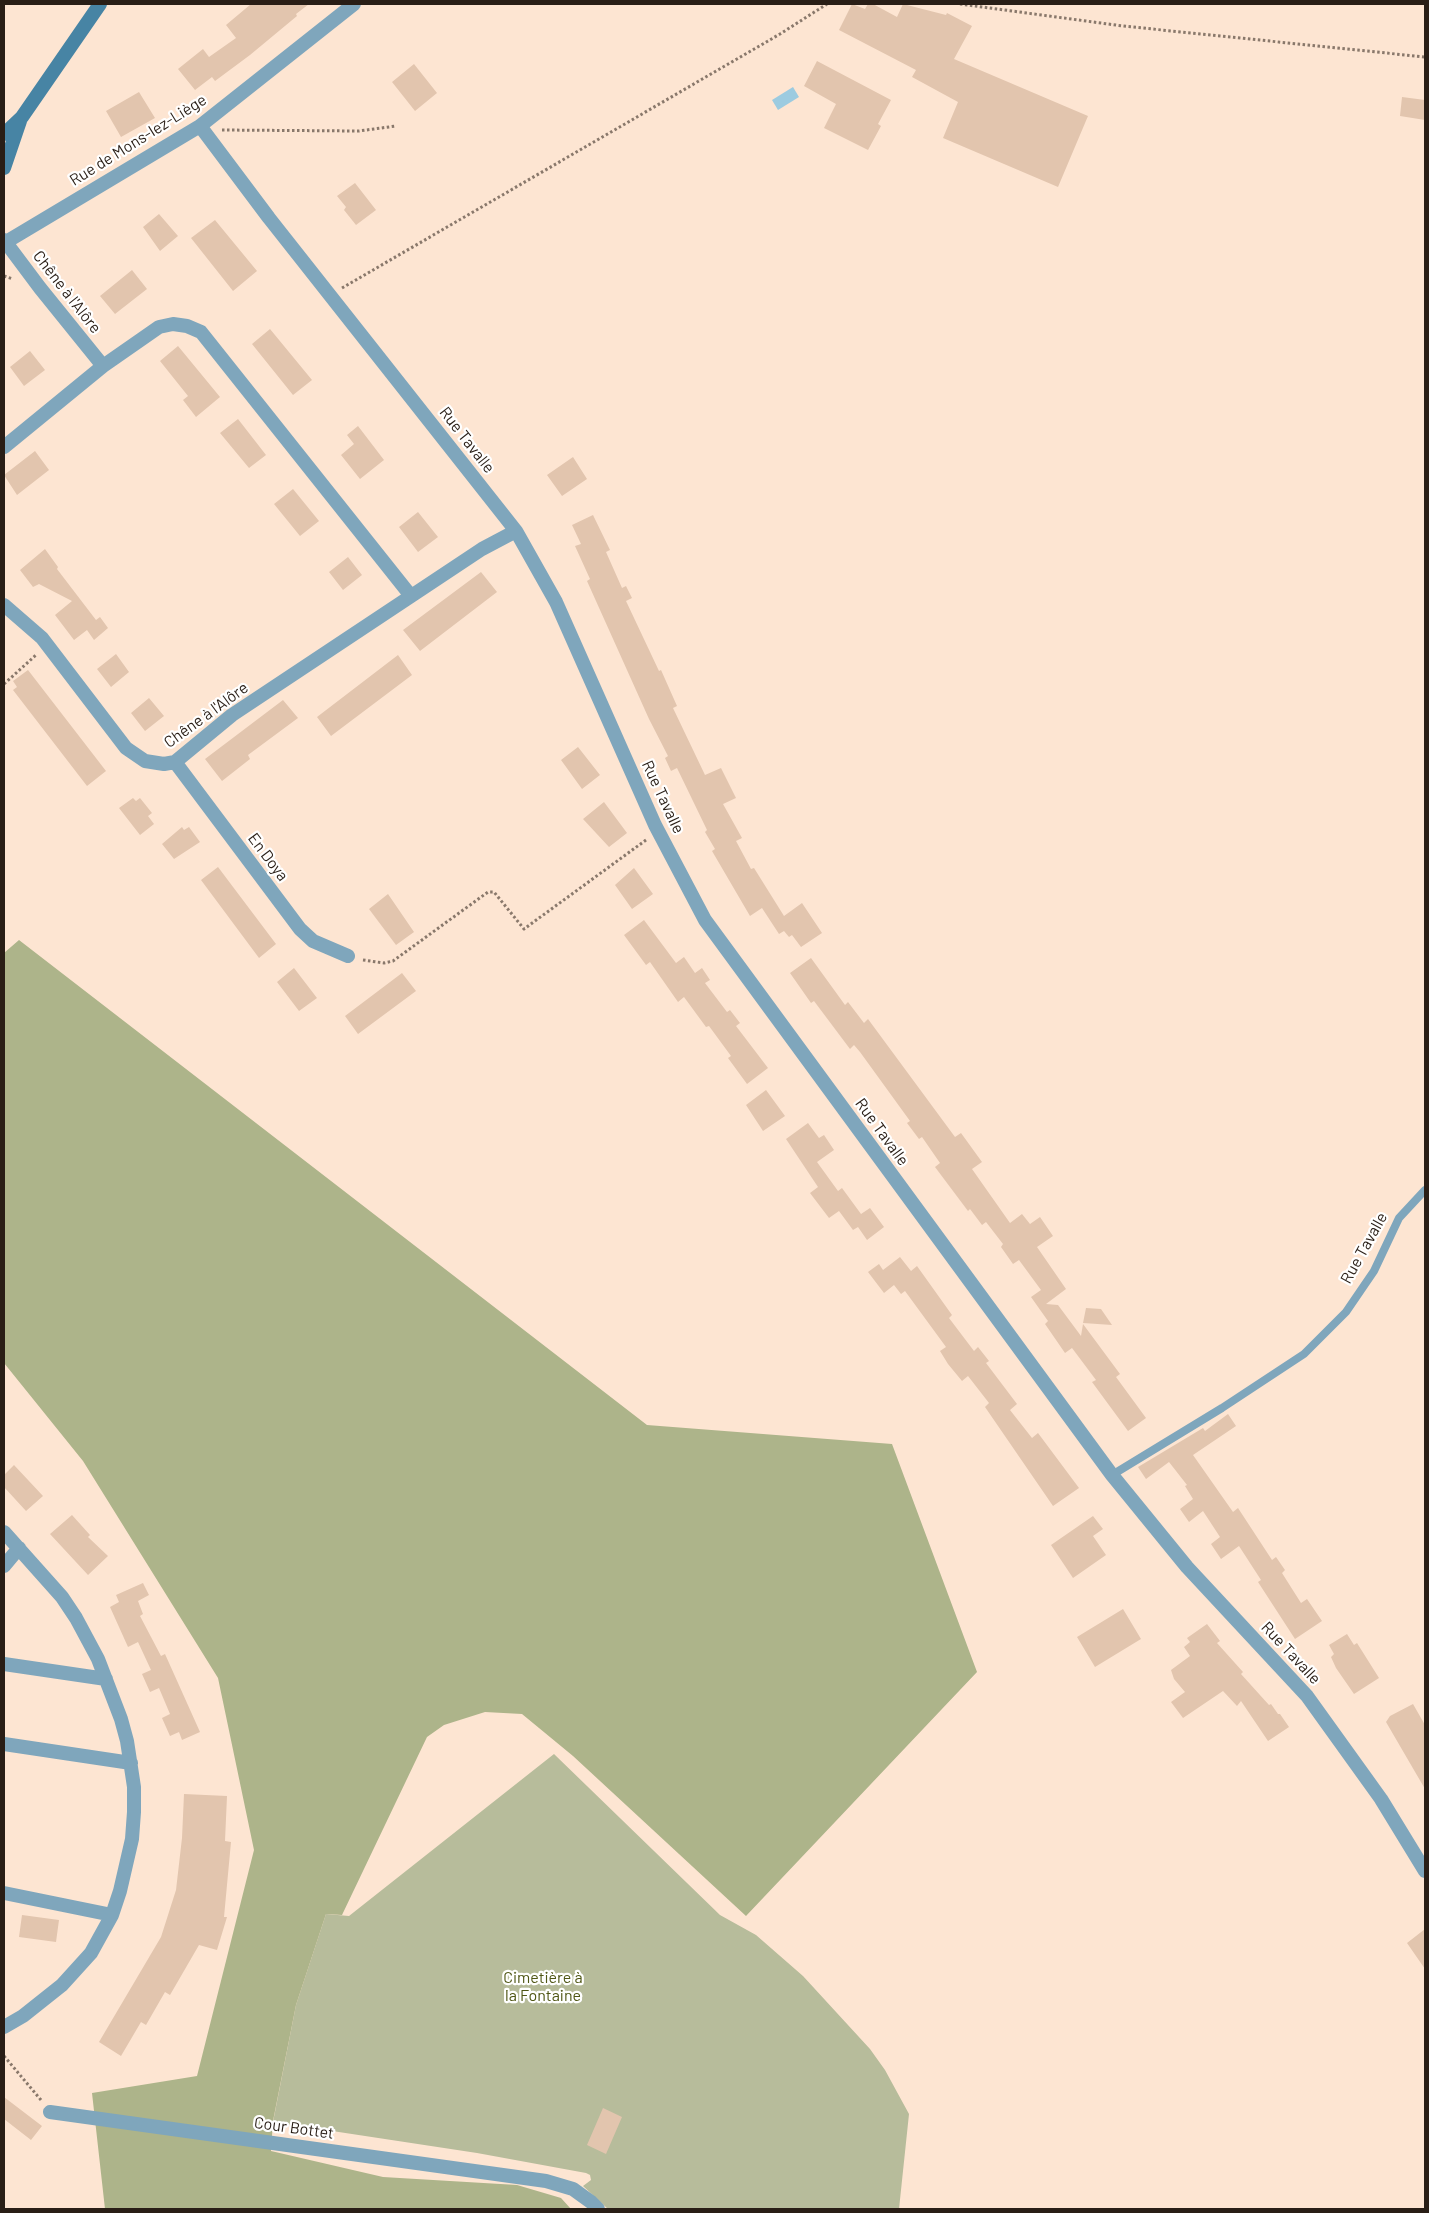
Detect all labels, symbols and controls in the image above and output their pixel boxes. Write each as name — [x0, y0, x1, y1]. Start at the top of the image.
street label: Rue de Mons-lez-Liège — [66, 90, 210, 190]
street label: Chêne à l'Alôre — [29, 247, 105, 337]
street label: Rue Tavalle — [435, 403, 499, 477]
street label: Chêne à l'Alôre — [160, 678, 252, 752]
street label: Rue Tavalle — [638, 757, 688, 837]
street label: En Doya — [244, 829, 292, 885]
street label: Rue Tavalle — [851, 1095, 913, 1169]
street label: Rue Tavalle — [1337, 1209, 1391, 1287]
street label: Rue Tavalle — [1257, 1618, 1325, 1688]
park label: Cimetière à la Fontaine — [503, 1968, 583, 2006]
street label: Cour Bottet — [253, 2113, 335, 2143]

